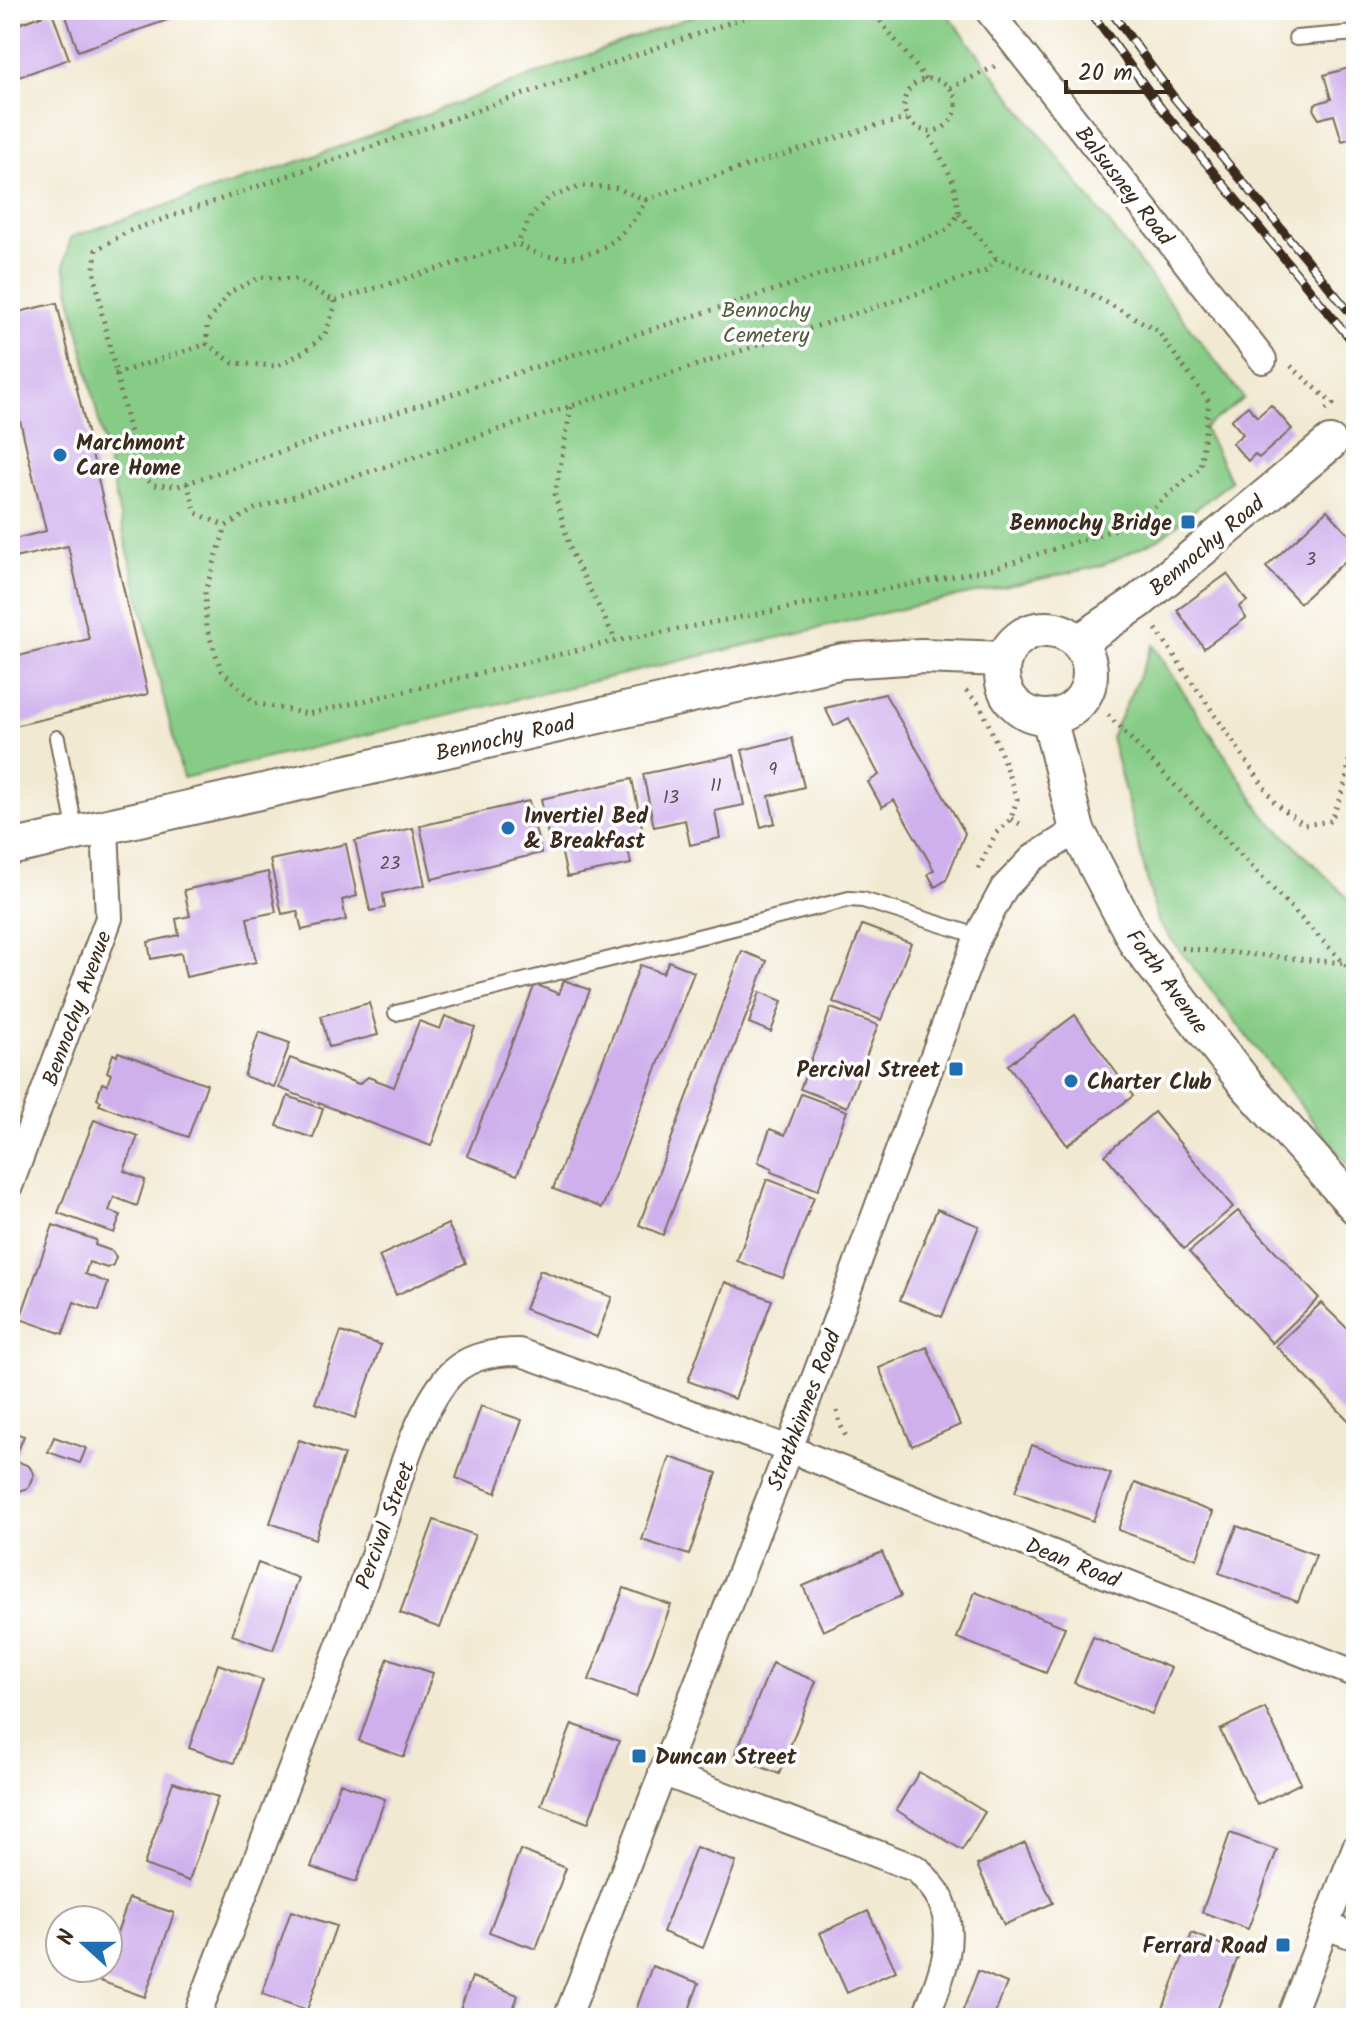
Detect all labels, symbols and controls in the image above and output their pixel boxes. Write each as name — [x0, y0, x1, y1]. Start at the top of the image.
scale bar — [1066, 44, 1168, 94]
text: 20 m — [1078, 54, 1133, 93]
street label: Balsusney Road — [1065, 119, 1182, 255]
park label: Bennochy Cemetery — [721, 294, 811, 354]
place label: Marchmont Care Home — [76, 427, 186, 487]
marker: Marchmont Care Home — [51, 446, 69, 464]
street label: Bennochy Road — [1142, 487, 1274, 606]
place label: Bennochy Bridge — [1009, 507, 1172, 542]
marker: Bennochy Bridge — [1179, 513, 1197, 531]
house number: 3 — [1306, 546, 1316, 575]
street label: Bennochy Road — [432, 706, 580, 772]
house number: 9 — [769, 756, 778, 785]
house number: 11 — [710, 772, 722, 801]
house number: 13 — [663, 784, 679, 813]
place label: Invertiel Bed & Breakfast — [524, 800, 649, 860]
marker: Invertiel Bed & Breakfast — [499, 819, 517, 837]
house number: 23 — [380, 850, 400, 879]
street label: Forth Avenue — [1116, 923, 1216, 1042]
street label: Bennochy Avenue — [34, 926, 123, 1091]
place label: Percival Street — [796, 1054, 941, 1089]
marker: Percival Street — [947, 1060, 965, 1078]
place label: Charter Club — [1087, 1066, 1212, 1101]
marker: Charter Club — [1062, 1072, 1080, 1090]
street label: Strathkinnes Road — [759, 1325, 852, 1496]
street label: Percival Street — [347, 1457, 426, 1595]
street label: Dean Road — [1020, 1530, 1125, 1599]
place label: Duncan Street — [655, 1741, 798, 1776]
marker: Duncan Street — [630, 1747, 648, 1765]
north arrow — [44, 1904, 124, 1984]
text: N — [49, 1925, 87, 1950]
place label: Ferrard Road — [1143, 1930, 1268, 1965]
marker: Ferrard Road — [1274, 1936, 1292, 1954]

